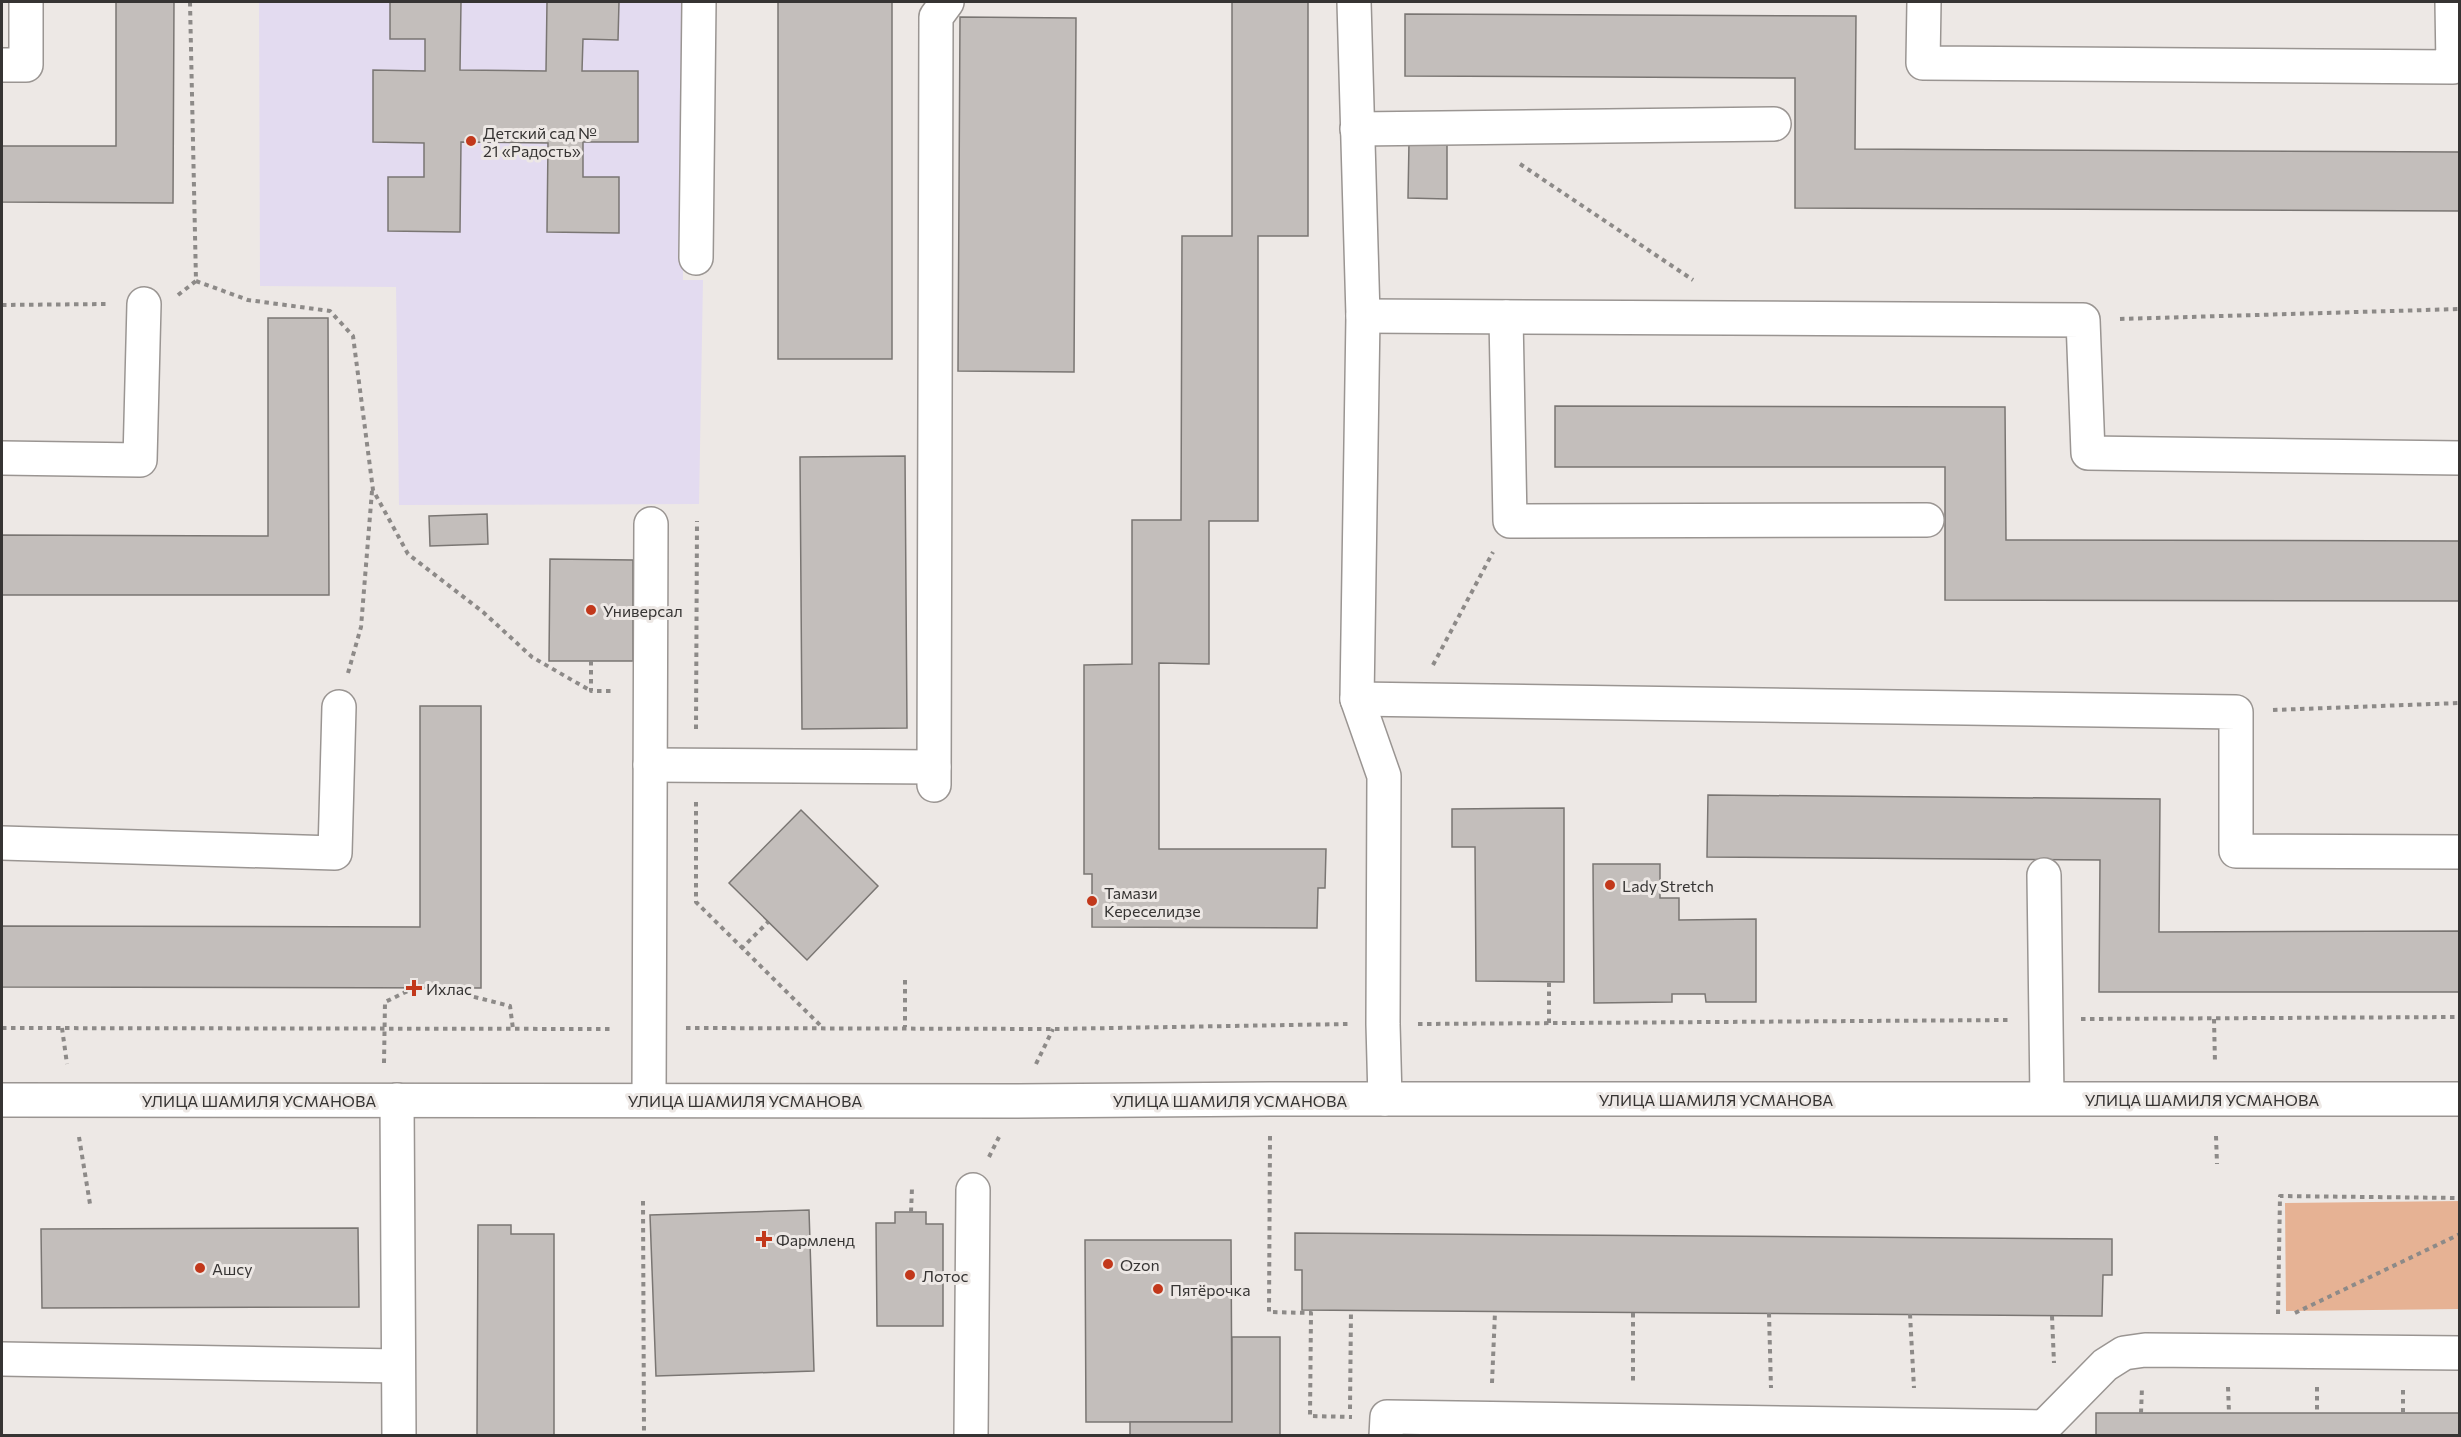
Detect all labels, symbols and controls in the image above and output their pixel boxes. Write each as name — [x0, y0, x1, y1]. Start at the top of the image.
place label: Детский сад № 21 «Радость» — [483, 123, 597, 160]
marker: Детский сад № 21 «Радость» — [464, 134, 478, 148]
place label: Универсал — [603, 601, 683, 620]
marker: Универсал — [584, 603, 598, 617]
place label: Lady Stretch — [1622, 876, 1714, 895]
marker: Lady Stretch — [1603, 878, 1617, 892]
place label: Тамази Кереселидзе — [1104, 883, 1201, 920]
marker: Тамази Кереселидзе — [1085, 894, 1099, 908]
place label: Ихлас — [426, 979, 472, 998]
marker: Ихлас — [407, 981, 421, 995]
street label: УЛИЦА ШАМИЛЯ УСМАНОВА — [1599, 1090, 1833, 1109]
street label: УЛИЦА ШАМИЛЯ УСМАНОВА — [2085, 1090, 2319, 1109]
street label: УЛИЦА ШАМИЛЯ УСМАНОВА — [142, 1091, 376, 1110]
street label: УЛИЦА ШАМИЛЯ УСМАНОВА — [628, 1091, 862, 1110]
street label: УЛИЦА ШАМИЛЯ УСМАНОВА — [1113, 1091, 1347, 1110]
place label: Фармленд — [776, 1230, 855, 1249]
marker: Фармленд — [757, 1232, 771, 1246]
place label: Ozon — [1120, 1255, 1160, 1274]
marker: Ozon — [1101, 1257, 1115, 1271]
place label: Ашсу — [212, 1259, 253, 1278]
marker: Ашсу — [193, 1261, 207, 1275]
place label: Лотос — [922, 1266, 968, 1285]
marker: Лотос — [903, 1268, 917, 1282]
place label: Пятёрочка — [1170, 1280, 1250, 1299]
marker: Пятёрочка — [1151, 1282, 1165, 1296]

